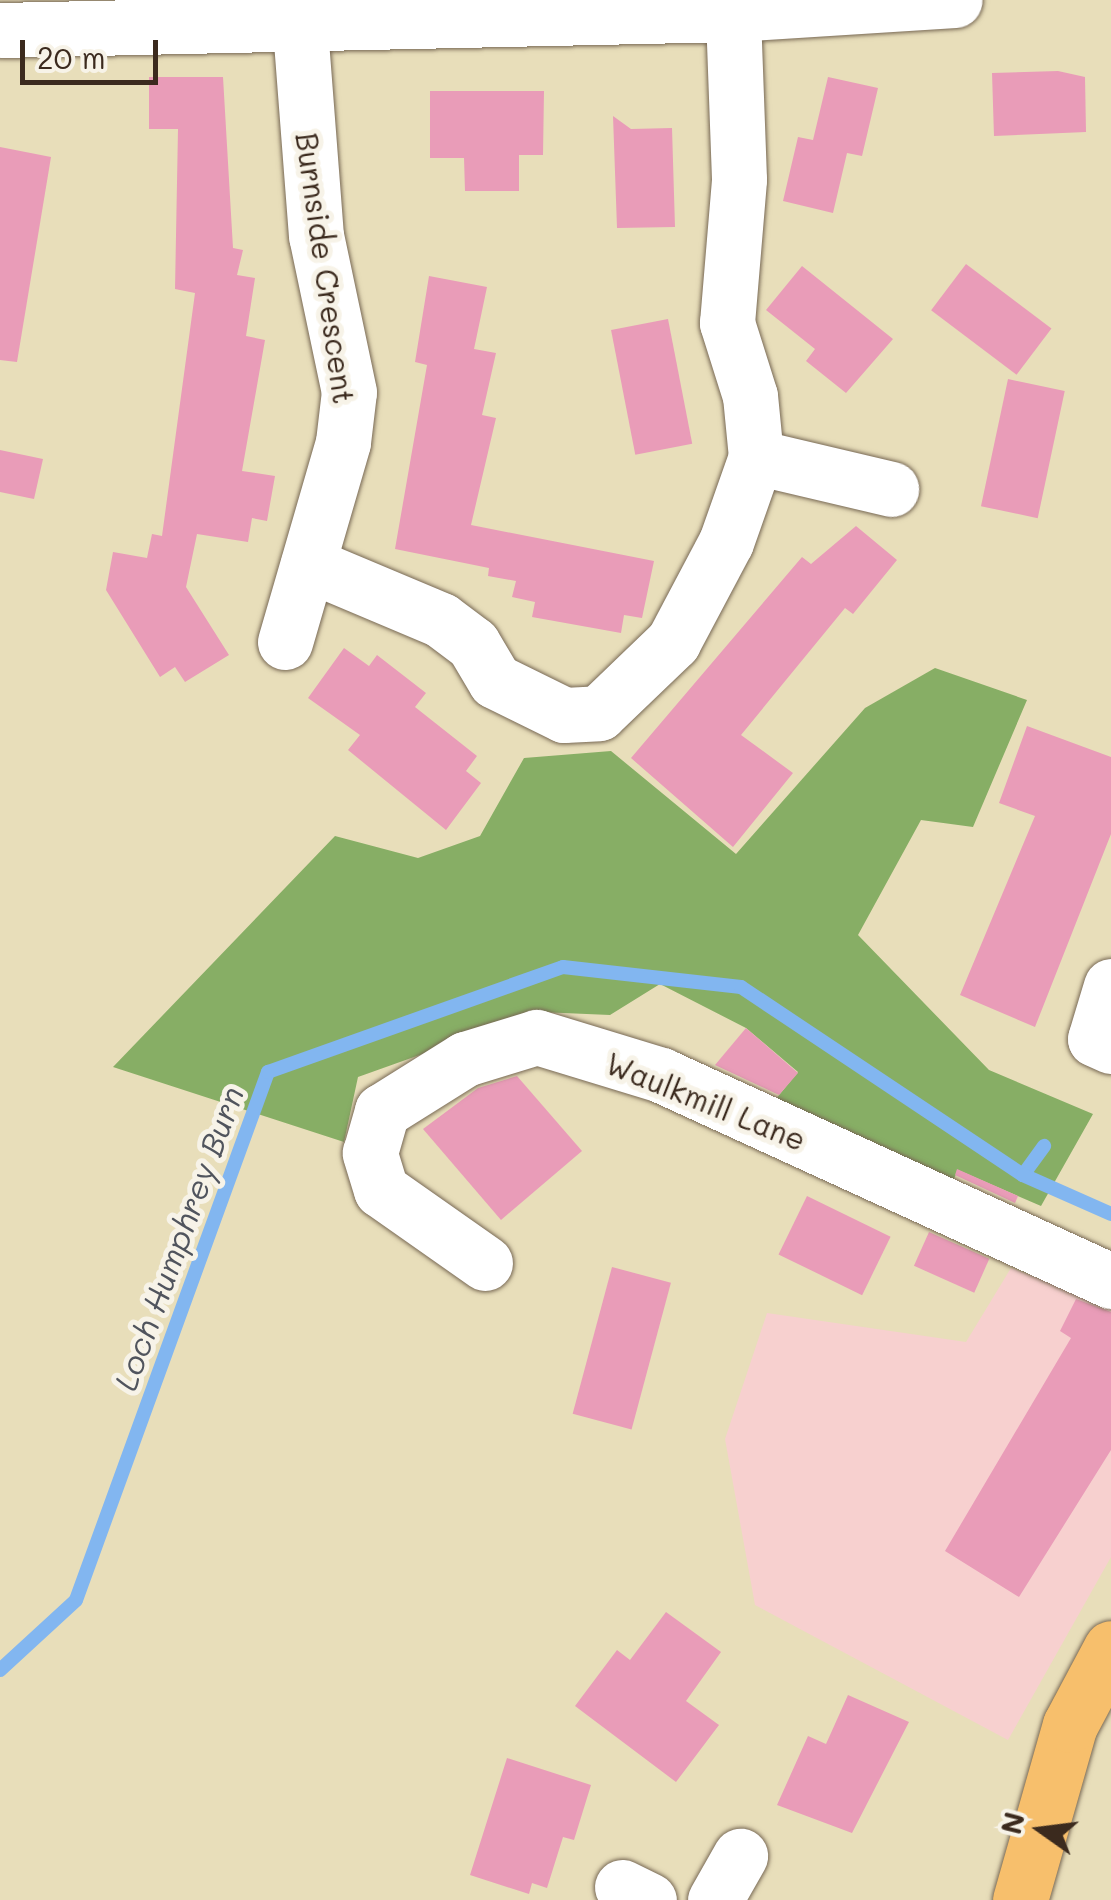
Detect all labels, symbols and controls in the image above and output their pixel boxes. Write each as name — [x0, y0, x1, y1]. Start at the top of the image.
scale bar — [25, 20, 162, 82]
text: 20 m — [37, 37, 106, 77]
street label: Burnside Crescent — [289, 130, 363, 406]
street label: Waulkmill Lane — [601, 1045, 811, 1157]
water label: Loch Humphrey Burn — [105, 1081, 251, 1395]
north arrow — [991, 1780, 1091, 1880]
text: N — [992, 1808, 1032, 1837]

